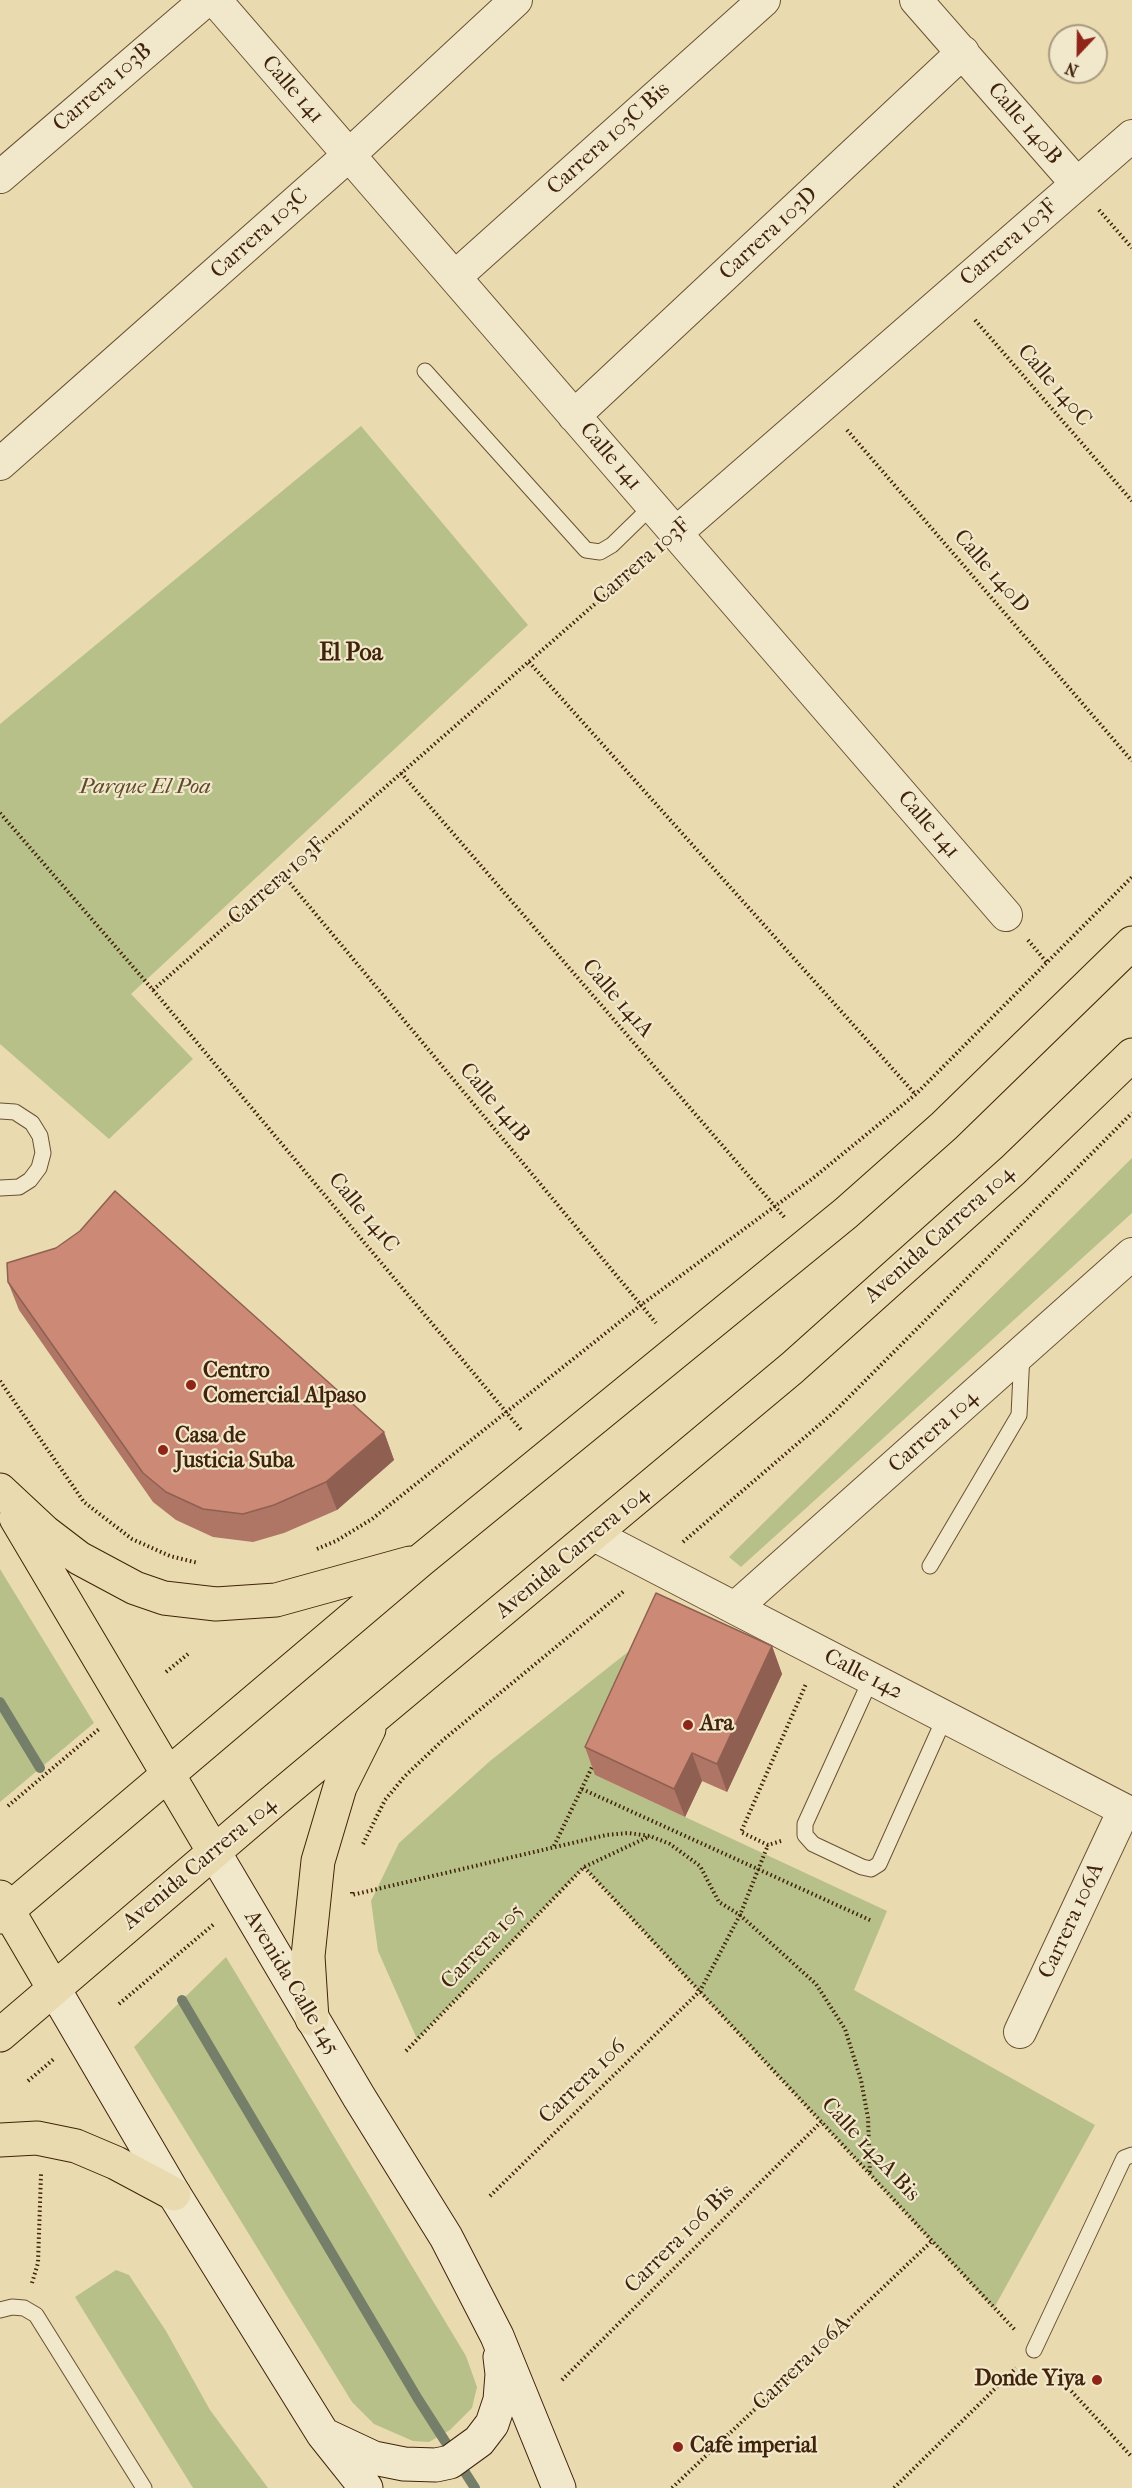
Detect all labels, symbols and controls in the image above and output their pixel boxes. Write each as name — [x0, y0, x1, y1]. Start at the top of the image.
north arrow — [1048, 24, 1108, 84]
street label: Carrera 103B — [48, 38, 158, 138]
street label: Calle 141 — [255, 51, 329, 129]
text: N — [1063, 58, 1081, 80]
street label: Carrera 103C Bis — [542, 77, 676, 201]
street label: Calle 140B — [981, 78, 1067, 170]
street label: Carrera 103D — [715, 182, 823, 286]
street label: Carrera 103C — [206, 183, 314, 285]
street label: Carrera 103F — [955, 194, 1063, 292]
street label: Calle 140C — [1011, 339, 1097, 433]
street label: Calle 141 — [573, 418, 647, 496]
street label: Carrera 103F — [588, 513, 696, 611]
street label: Calle 140D — [947, 525, 1035, 619]
district label: El Poa — [319, 640, 383, 668]
park label: Parque El Poa — [79, 775, 211, 801]
street label: Calle 141 — [891, 786, 965, 864]
street label: Carrera 103F — [223, 833, 331, 931]
street label: Calle 141A — [576, 954, 658, 1044]
street label: Calle 141B — [453, 1058, 535, 1148]
street label: Avenida Carrera 104 — [860, 1161, 1020, 1309]
street label: Calle 141C — [322, 1168, 404, 1258]
place label: Centro Comercial Alpaso — [203, 1359, 366, 1410]
marker: Centro Comercial Alpaso — [184, 1378, 198, 1392]
street label: Carrera 104 — [884, 1385, 984, 1479]
place label: Casa de Justicia Suba — [175, 1424, 294, 1476]
marker: Casa de Justicia Suba — [156, 1443, 170, 1457]
street label: Avenida Carrera 104 — [491, 1481, 655, 1625]
street label: Calle 142 — [819, 1644, 907, 1706]
place label: Ara — [700, 1712, 734, 1738]
marker: Ara — [681, 1718, 695, 1732]
street label: Avenida Carrera 104 — [118, 1792, 282, 1936]
street label: Carrera 106A — [1034, 1859, 1110, 1983]
street label: Carrera 105 — [436, 1899, 530, 1995]
street label: Avenida Calle 145 — [238, 1906, 344, 2060]
street label: Carrera 106 — [534, 2034, 632, 2130]
street label: Calle 142A Bis — [815, 2092, 925, 2208]
street label: Carrera 106 Bis — [620, 2179, 740, 2299]
street label: Carrera 106A — [748, 2311, 856, 2417]
place label: Donde Yiya — [974, 2367, 1085, 2393]
marker: Donde Yiya — [1090, 2373, 1104, 2387]
place label: Cafe imperial — [690, 2434, 817, 2460]
marker: Cafe imperial — [671, 2440, 685, 2454]

